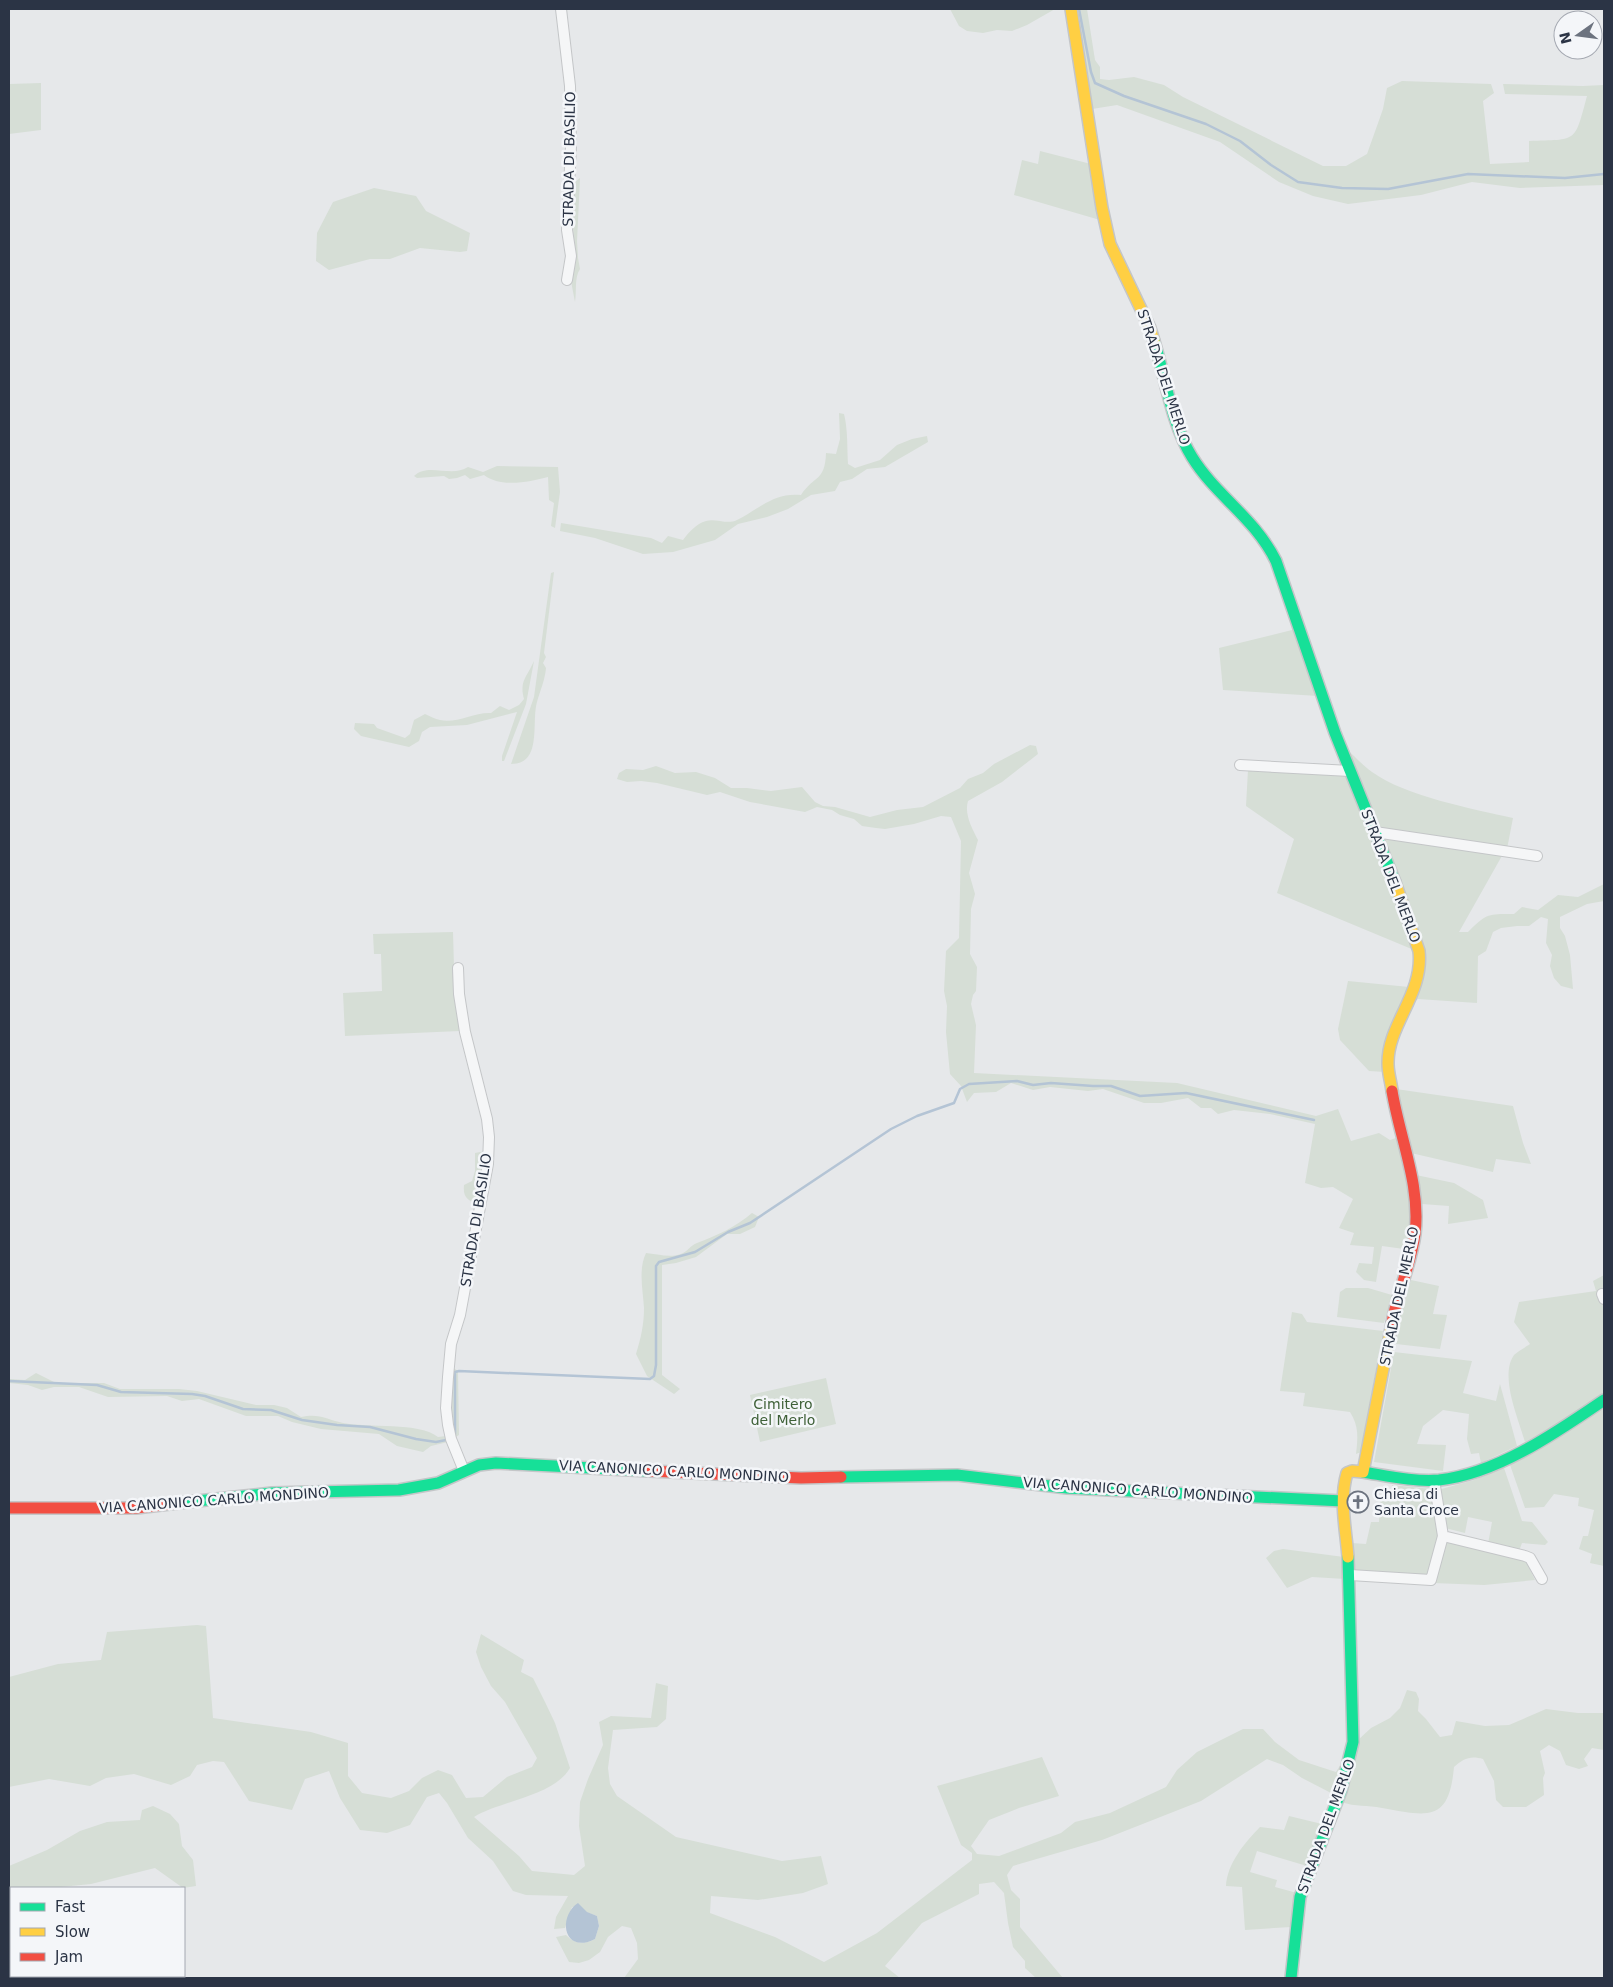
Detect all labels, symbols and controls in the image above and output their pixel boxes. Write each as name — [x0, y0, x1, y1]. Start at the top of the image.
north arrow — [1553, 10, 1603, 60]
text: N — [1556, 31, 1575, 46]
street label: STRADA DI BASILIO — [560, 91, 578, 227]
street label: STRADA DEL MERLO — [1135, 307, 1193, 447]
street label: STRADA DEL MERLO — [1358, 807, 1424, 945]
street label: STRADA DI BASILIO — [458, 1152, 494, 1288]
street label: STRADA DEL MERLO — [1376, 1225, 1422, 1367]
park label: Cimitero del Merlo — [751, 1396, 815, 1428]
street label: VIA CANONICO CARLO MONDINO — [559, 1457, 789, 1485]
street label: VIA CANONICO CARLO MONDINO — [1023, 1474, 1253, 1506]
street label: VIA CANONICO CARLO MONDINO — [99, 1484, 329, 1516]
place label: Chiesa di Santa Croce — [1374, 1486, 1459, 1518]
church icon: Chiesa di Santa Croce — [1346, 1490, 1370, 1514]
street label: STRADA DEL MERLO — [1294, 1757, 1358, 1895]
legend — [10, 1887, 185, 1977]
text: Fast — [55, 1898, 85, 1916]
text: Slow — [55, 1923, 90, 1941]
text: Jam — [54, 1948, 83, 1966]

